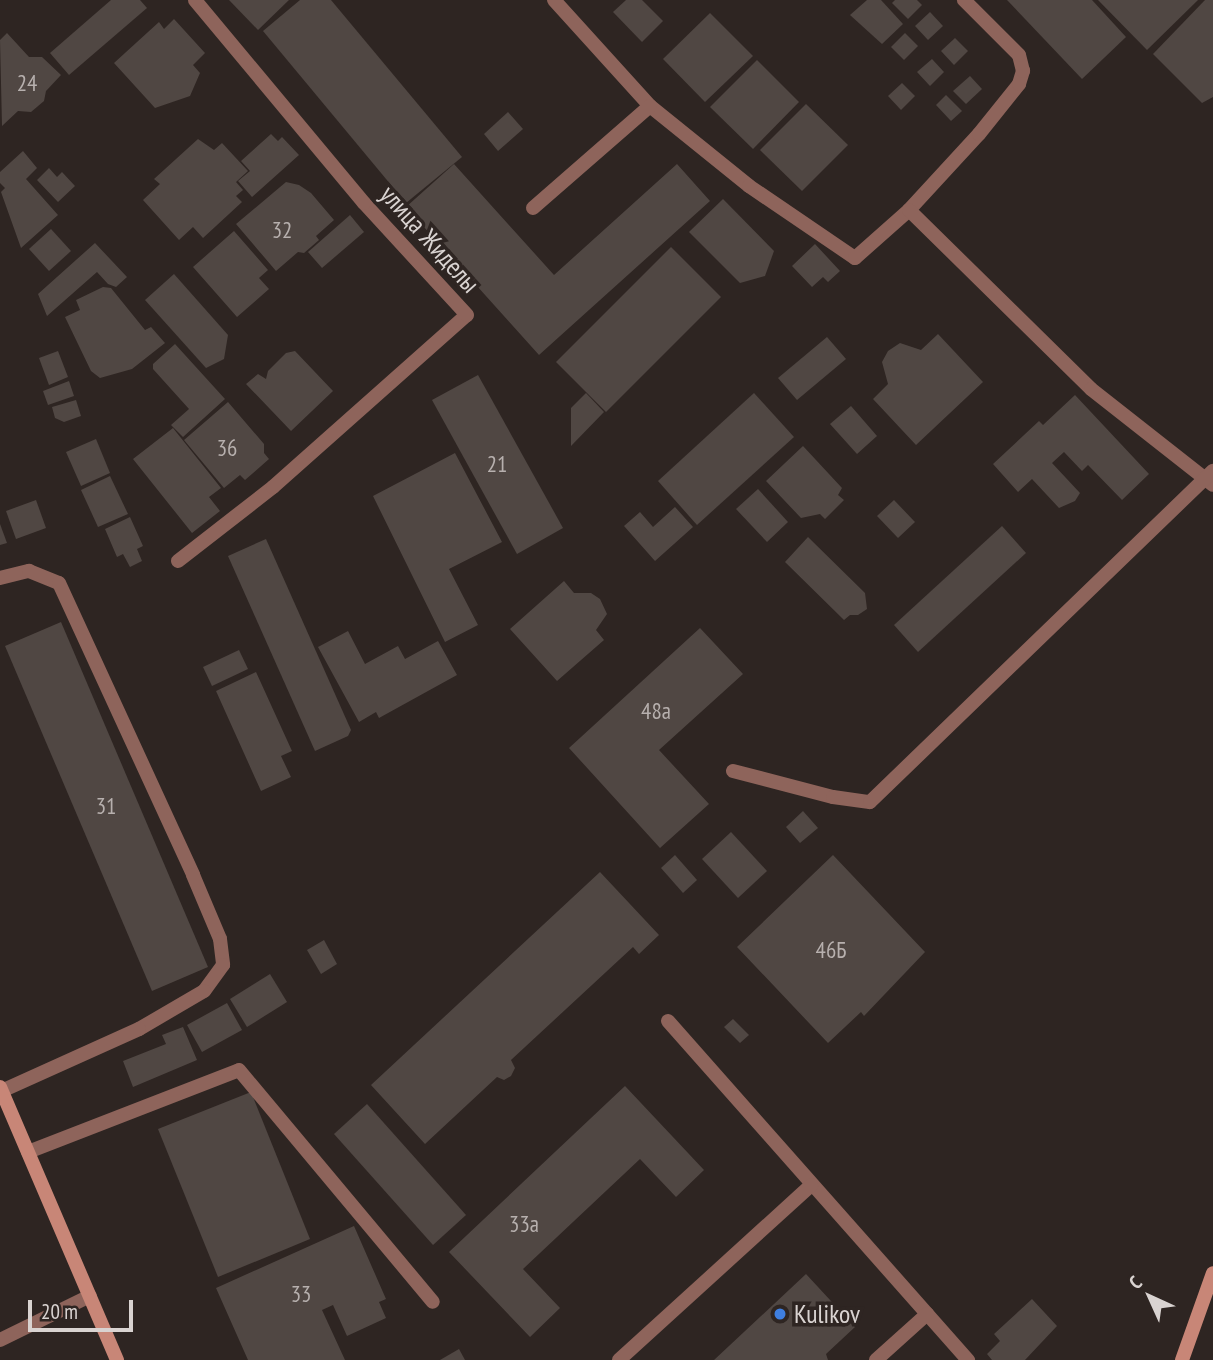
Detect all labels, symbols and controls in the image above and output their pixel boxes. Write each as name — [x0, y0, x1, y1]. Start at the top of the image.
house number: 24 — [17, 69, 37, 97]
street label: улица Жиделы — [374, 179, 486, 299]
house number: 32 — [272, 216, 292, 244]
house number: 36 — [217, 434, 237, 462]
house number: 21 — [487, 450, 507, 478]
house number: 48а — [641, 697, 671, 725]
house number: 31 — [96, 792, 116, 820]
house number: 46Б — [816, 936, 846, 964]
house number: 33а — [509, 1210, 539, 1238]
north arrow — [1115, 1262, 1185, 1332]
text: С — [1124, 1271, 1147, 1294]
house number: 33 — [291, 1280, 311, 1308]
scale bar — [32, 1286, 136, 1330]
text: 20 m — [41, 1298, 78, 1325]
place label: Kulikov — [794, 1298, 860, 1330]
marker: Kulikov — [772, 1306, 788, 1322]

